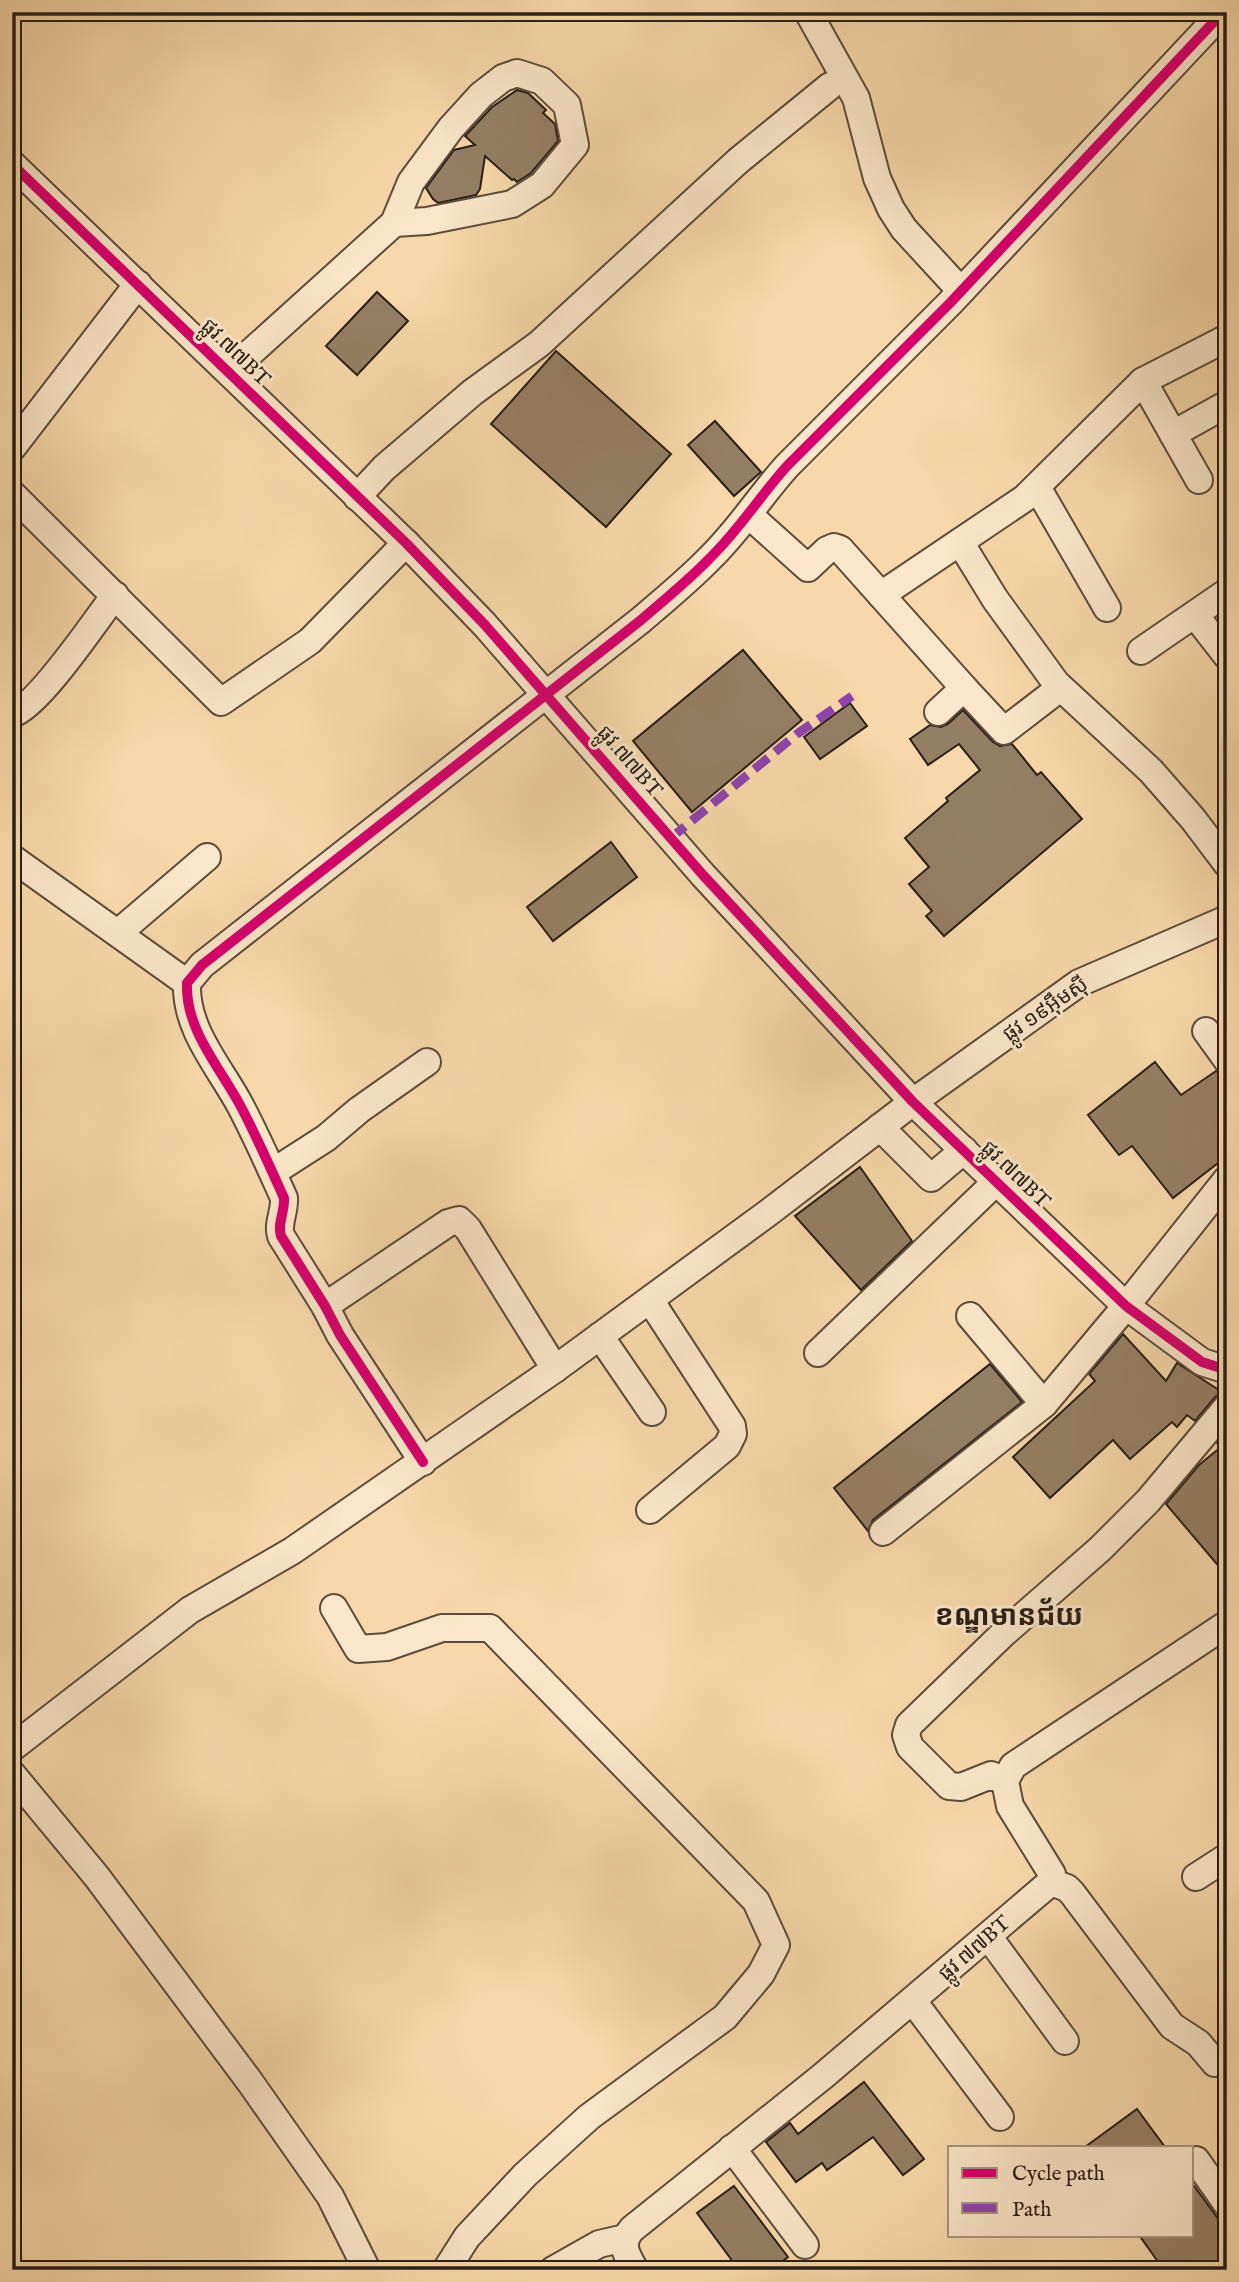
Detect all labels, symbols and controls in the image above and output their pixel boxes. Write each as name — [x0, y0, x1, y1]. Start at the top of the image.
street label: ផ្លូវ ៧៧BT — [191, 313, 276, 396]
street label: ផ្លូវ ៧៧BT — [587, 720, 668, 807]
street label: ផ្លូវ ១៩អ៊ឹមស៊ី — [998, 972, 1096, 1052]
street label: ផ្លូវ ៧៧BT — [971, 1135, 1056, 1218]
district label: ខណ្ឌមានជ័យ — [935, 1597, 1083, 1635]
street label: ផ្លូវ ៧៧BT — [933, 1910, 1020, 1991]
legend — [948, 2146, 1194, 2236]
text: Cycle path — [1012, 2161, 1105, 2188]
text: Path — [1012, 2197, 1051, 2224]

